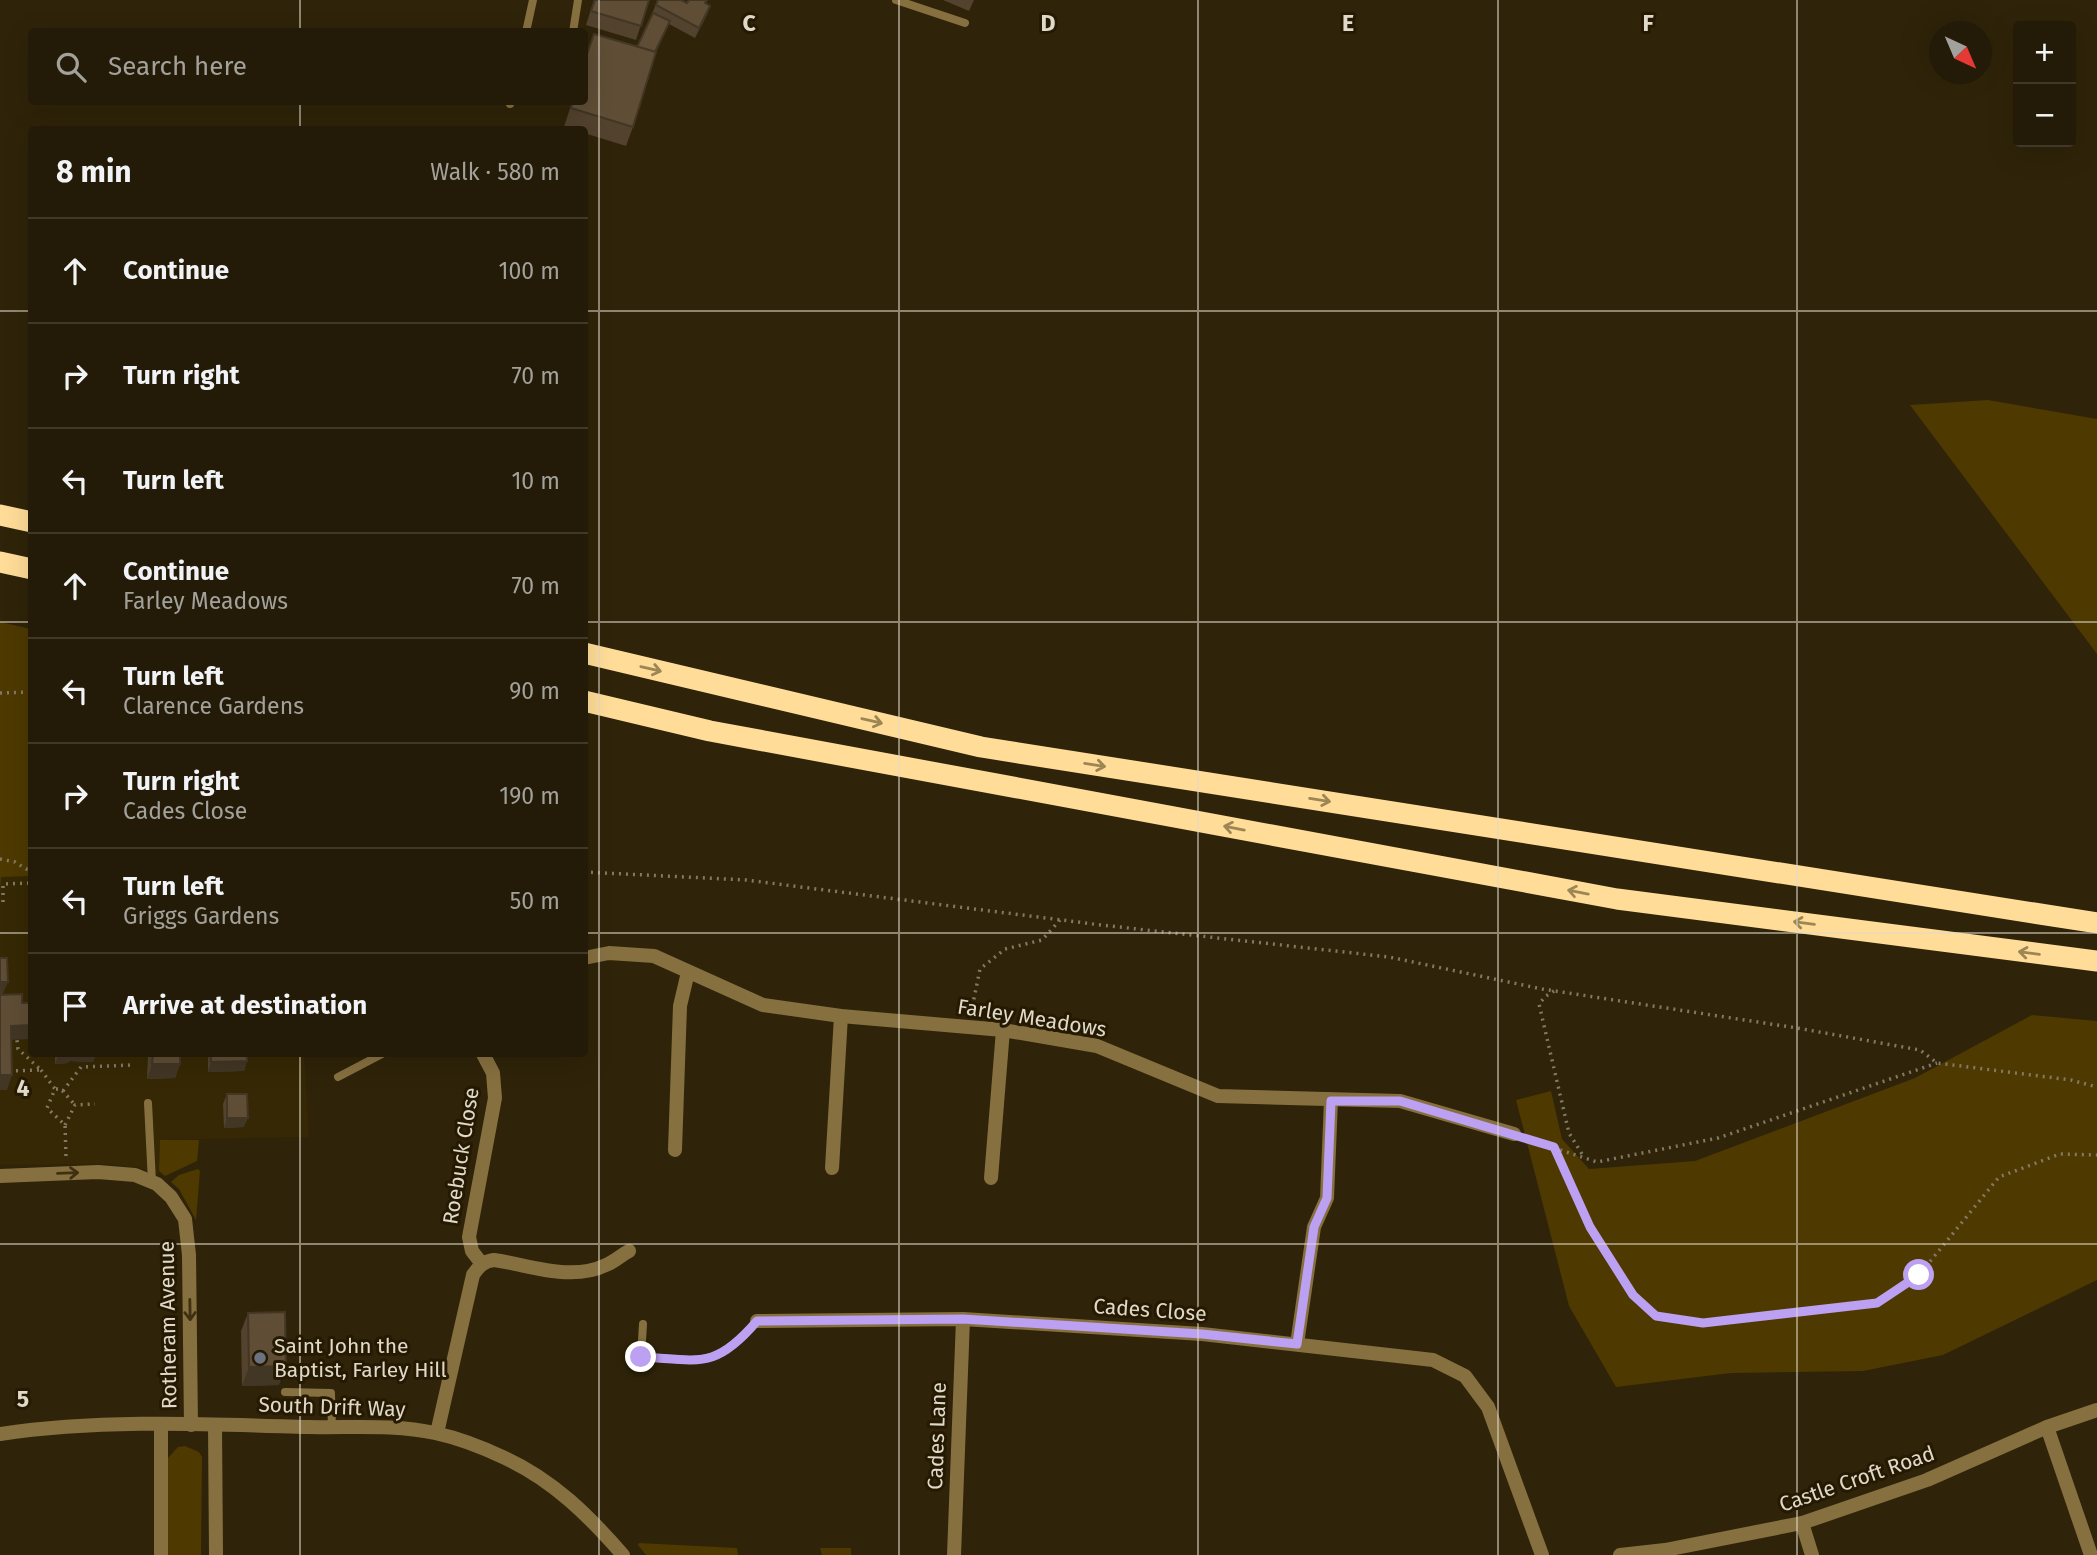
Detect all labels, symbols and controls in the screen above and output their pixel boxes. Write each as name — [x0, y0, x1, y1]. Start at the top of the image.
text: C — [742, 9, 756, 37]
text: D — [1041, 9, 1056, 37]
text: E — [1342, 9, 1354, 37]
text: F — [1642, 9, 1654, 37]
north arrow — [1929, 21, 1992, 84]
map controls — [2013, 21, 2076, 147]
button: + — [2013, 21, 2076, 84]
search box — [28, 28, 588, 105]
icon: search — [52, 48, 90, 86]
text: Search here — [108, 51, 247, 82]
button: − — [2013, 84, 2076, 147]
text: 8 min — [56, 154, 132, 190]
text: Walk · 580 m — [430, 158, 560, 186]
icon: ahead — [56, 252, 94, 290]
text: Continue — [123, 255, 229, 286]
text: 100 m — [499, 257, 560, 285]
icon: right — [56, 357, 94, 395]
text: Turn right — [123, 360, 240, 391]
text: 70 m — [511, 362, 560, 390]
icon: left — [56, 462, 94, 500]
text: Turn left — [123, 465, 224, 496]
text: 10 m — [511, 467, 560, 495]
text: Continue — [123, 556, 229, 587]
icon: ahead — [56, 567, 94, 605]
text: 70 m — [511, 572, 560, 600]
text: Farley Meadows — [123, 587, 288, 615]
text: Turn left — [123, 661, 224, 692]
one-way arrow — [639, 663, 662, 676]
icon: left — [56, 672, 94, 710]
text: 90 m — [509, 677, 560, 705]
text: Clarence Gardens — [123, 692, 304, 720]
one-way arrow — [860, 715, 883, 728]
one-way arrow — [1083, 759, 1106, 772]
text: Turn right — [123, 766, 240, 797]
icon: right — [56, 777, 94, 815]
text: 190 m — [499, 782, 560, 810]
one-way arrow — [1308, 794, 1331, 807]
text: Cades Close — [123, 797, 247, 825]
one-way arrow — [1223, 821, 1246, 834]
text: Turn left — [123, 871, 224, 902]
icon: left — [56, 882, 94, 920]
one-way arrow — [1567, 885, 1590, 898]
text: 50 m — [510, 887, 560, 915]
text: Griggs Gardens — [123, 902, 279, 930]
one-way arrow — [1793, 917, 1816, 930]
one-way arrow — [2018, 946, 2041, 959]
icon: arrive — [56, 987, 94, 1025]
text: Arrive at destination — [123, 990, 367, 1021]
street label: Farley Meadows — [956, 993, 1109, 1043]
text: 4 — [17, 1074, 30, 1102]
street label: Roebuck Close — [437, 1086, 485, 1226]
one-way arrow — [56, 1166, 79, 1179]
street label: Rotheram Avenue — [154, 1241, 182, 1409]
route start — [1903, 1259, 1934, 1290]
street label: Cades Close — [1092, 1293, 1208, 1327]
one-way arrow — [183, 1298, 197, 1321]
place label: Saint John the Baptist, Farley Hill — [274, 1333, 447, 1383]
route end — [625, 1341, 656, 1372]
marker: Saint John the Baptist, Farley Hill — [252, 1350, 268, 1366]
street label: Cades Lane — [922, 1382, 952, 1490]
text: 5 — [17, 1385, 29, 1413]
street label: South Drift Way — [258, 1391, 407, 1423]
street label: Castle Croft Road — [1776, 1440, 1938, 1518]

